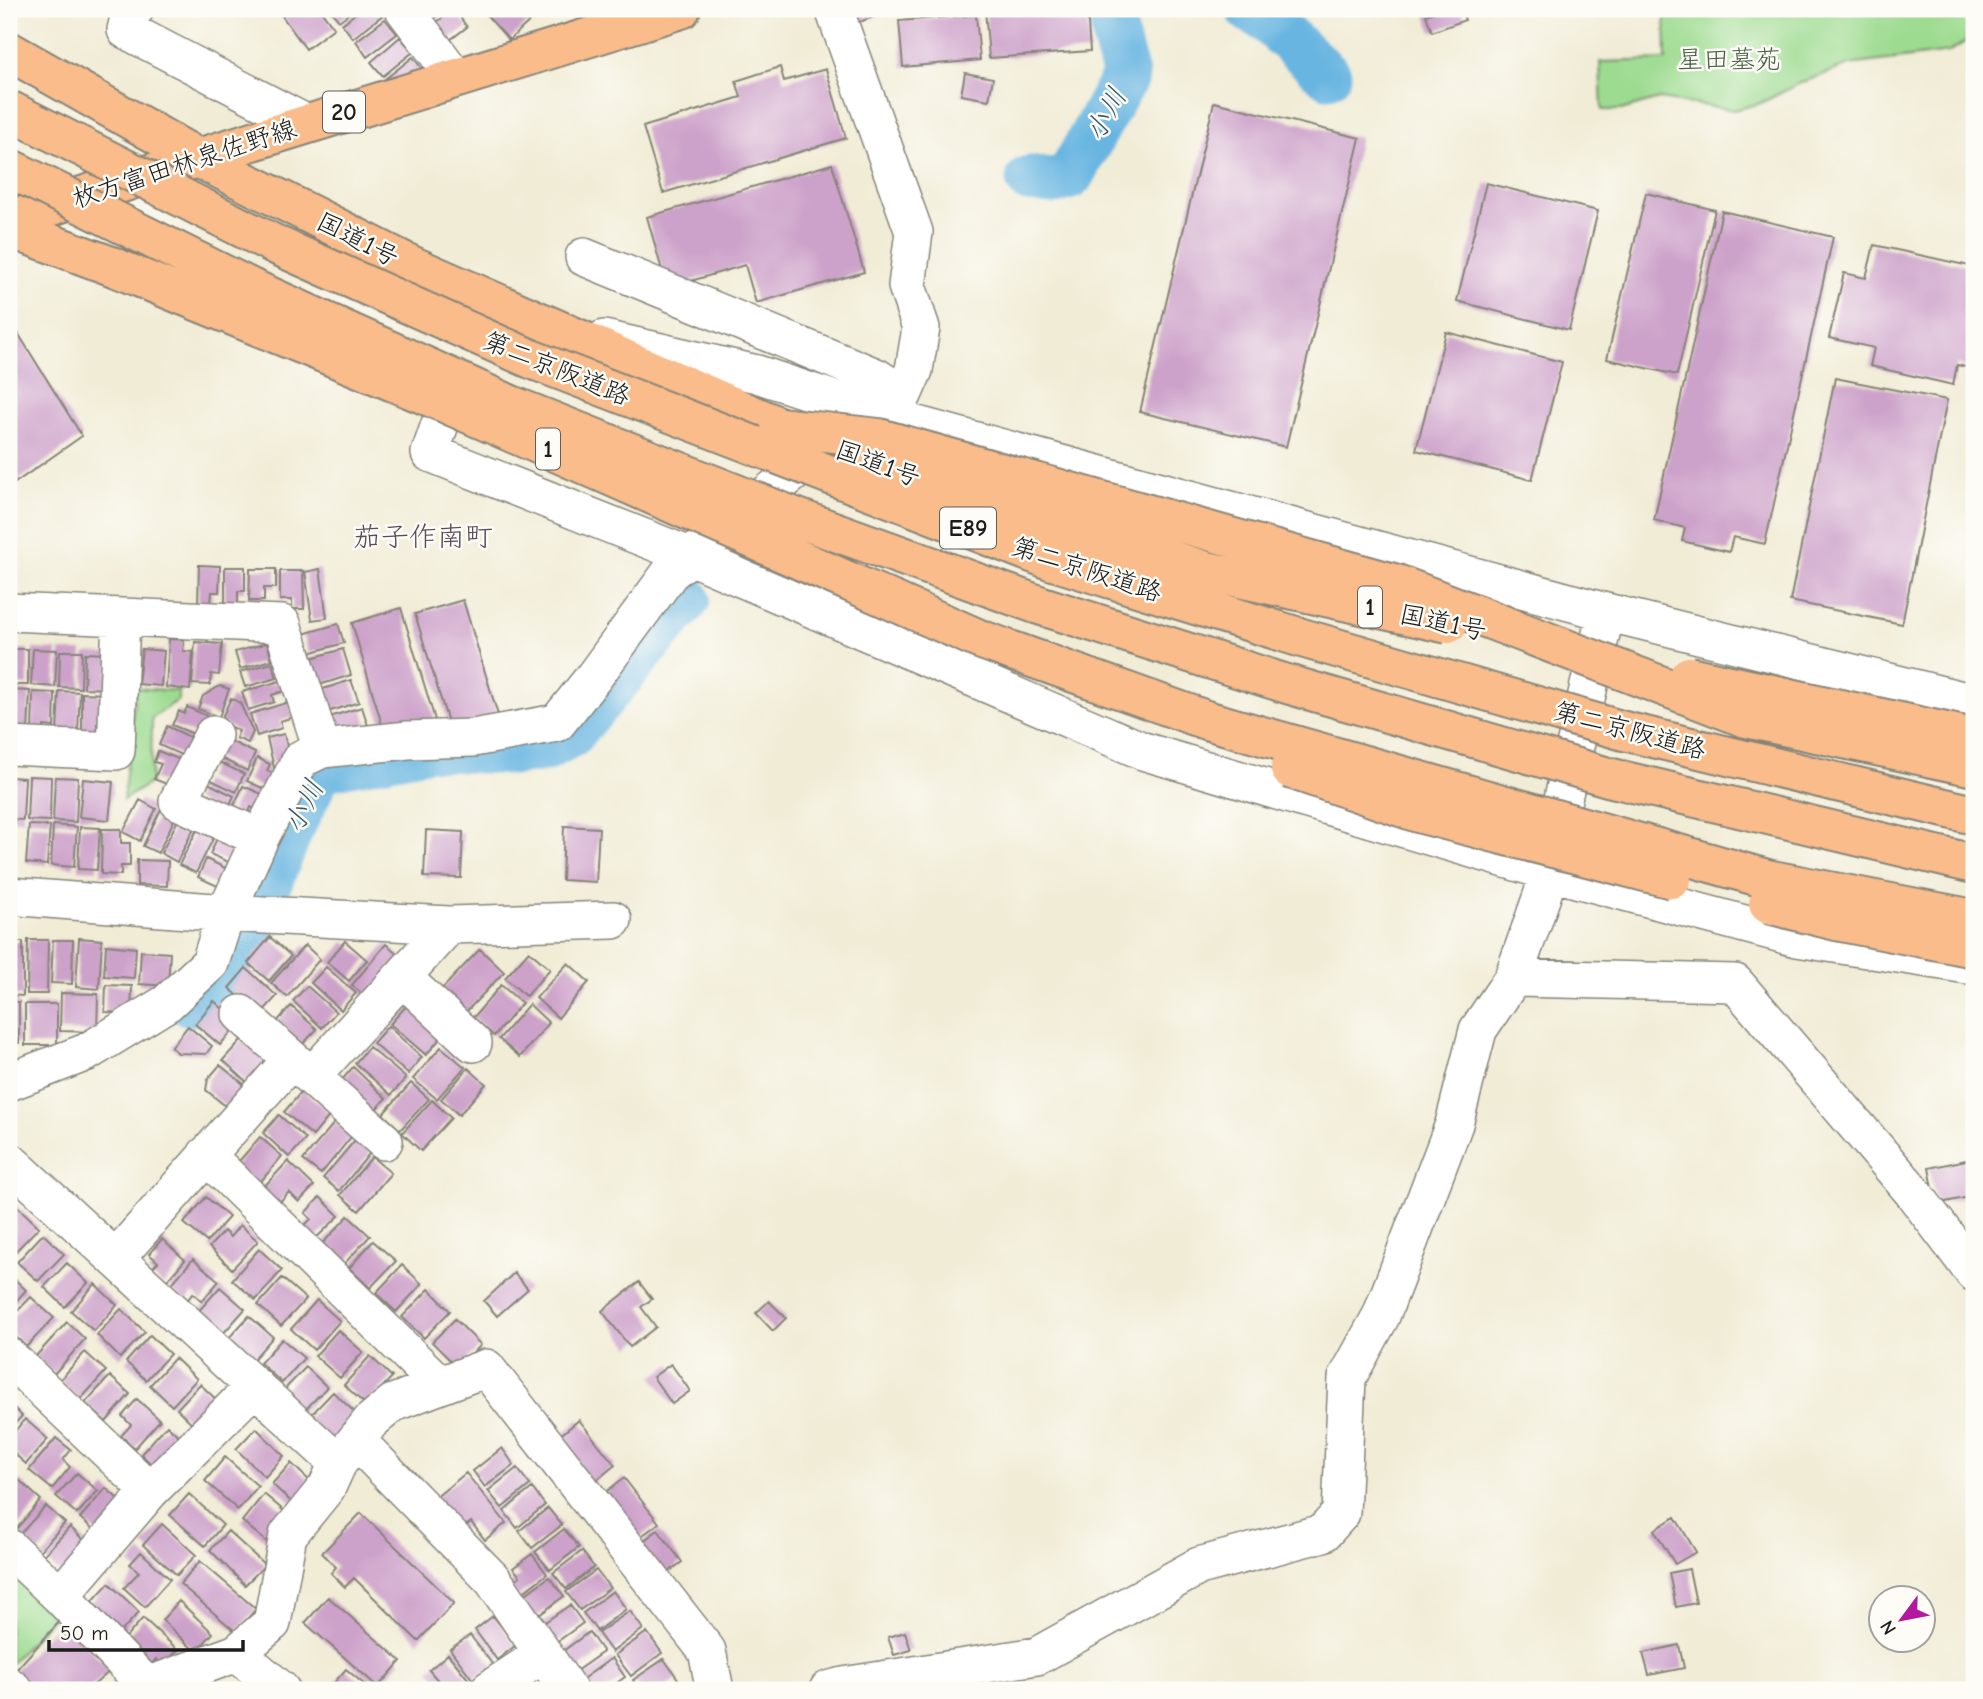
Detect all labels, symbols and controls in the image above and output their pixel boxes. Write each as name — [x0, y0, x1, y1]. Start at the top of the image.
park label: 星田墓苑 — [1677, 45, 1781, 75]
water label: 小川 — [1078, 82, 1133, 147]
road number: 20 — [323, 92, 365, 132]
street label: 枚方富田林泉佐野線 — [68, 114, 300, 214]
street label: 国道1号 — [311, 206, 404, 273]
street label: 第二京阪道路 — [479, 326, 635, 412]
road number: 1 — [536, 428, 560, 470]
street label: 国道1号 — [831, 435, 924, 493]
road number: E89 — [940, 508, 996, 548]
district label: 茄子作南町 — [353, 521, 493, 553]
street label: 第二京阪道路 — [1008, 532, 1166, 608]
road number: 1 — [1358, 586, 1382, 628]
street label: 国道1号 — [1396, 599, 1489, 647]
street label: 第二京阪道路 — [1551, 696, 1709, 766]
water label: 小川 — [277, 774, 331, 839]
north arrow — [1868, 1584, 1938, 1654]
scale bar — [49, 1608, 243, 1652]
text: N — [1876, 1616, 1901, 1639]
text: 50 m — [60, 1621, 109, 1645]

